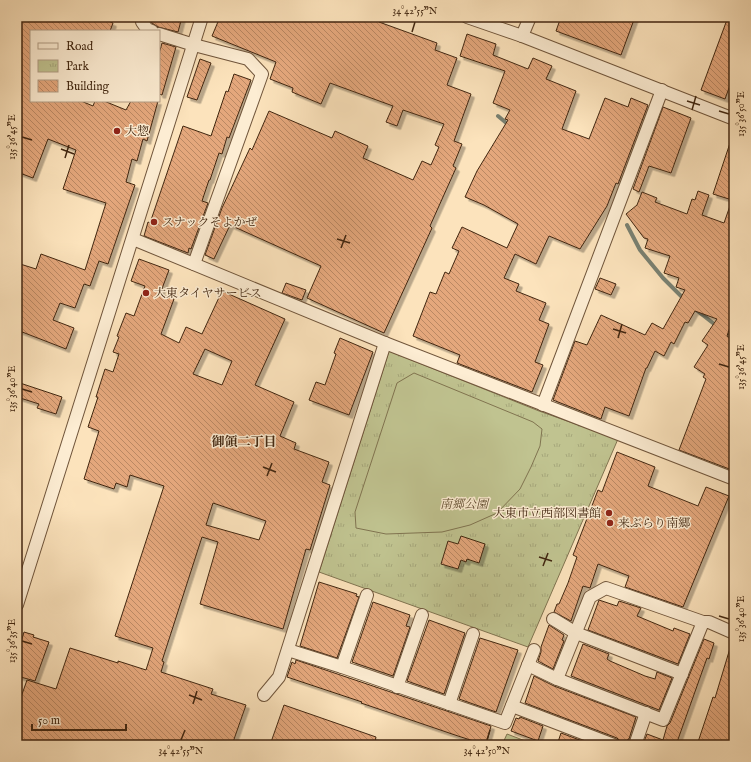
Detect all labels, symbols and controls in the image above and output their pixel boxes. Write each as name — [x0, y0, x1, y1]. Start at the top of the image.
text: 34°42'55"N — [392, 5, 438, 18]
legend — [30, 30, 160, 102]
text: Road — [66, 39, 94, 54]
text: Park — [66, 59, 89, 74]
text: Building — [66, 79, 110, 94]
text: 135°36'50"E — [735, 91, 748, 137]
text: 135°36'45"E — [6, 114, 19, 160]
place label: 大惣 — [125, 124, 149, 139]
marker: 大惣 — [112, 126, 122, 136]
place label: スナックそよかぜ — [162, 215, 258, 230]
marker: スナックそよかぜ — [149, 217, 159, 227]
place label: 大東タイヤサービス — [154, 286, 262, 301]
marker: 大東タイヤサービス — [141, 288, 151, 298]
text: 135°36'45"E — [735, 344, 748, 390]
text: 135°36'40"E — [6, 366, 19, 412]
district label: 御領二丁目 — [211, 434, 277, 451]
park label: 南郷公園 — [440, 497, 490, 512]
place label: 大東市立西部図書館 — [493, 506, 601, 521]
marker: 大東市立西部図書館 — [604, 508, 614, 518]
place label: 来ぶらり南郷 — [618, 516, 691, 531]
marker: 来ぶらり南郷 — [605, 518, 615, 528]
text: 135°36'40"E — [735, 596, 748, 642]
text: 135°36'35"E — [6, 619, 19, 663]
scale bar — [32, 706, 126, 732]
text: 50 m — [38, 713, 60, 728]
text: 34°42'55"N — [158, 745, 204, 758]
text: 34°42'50"N — [464, 745, 510, 758]

